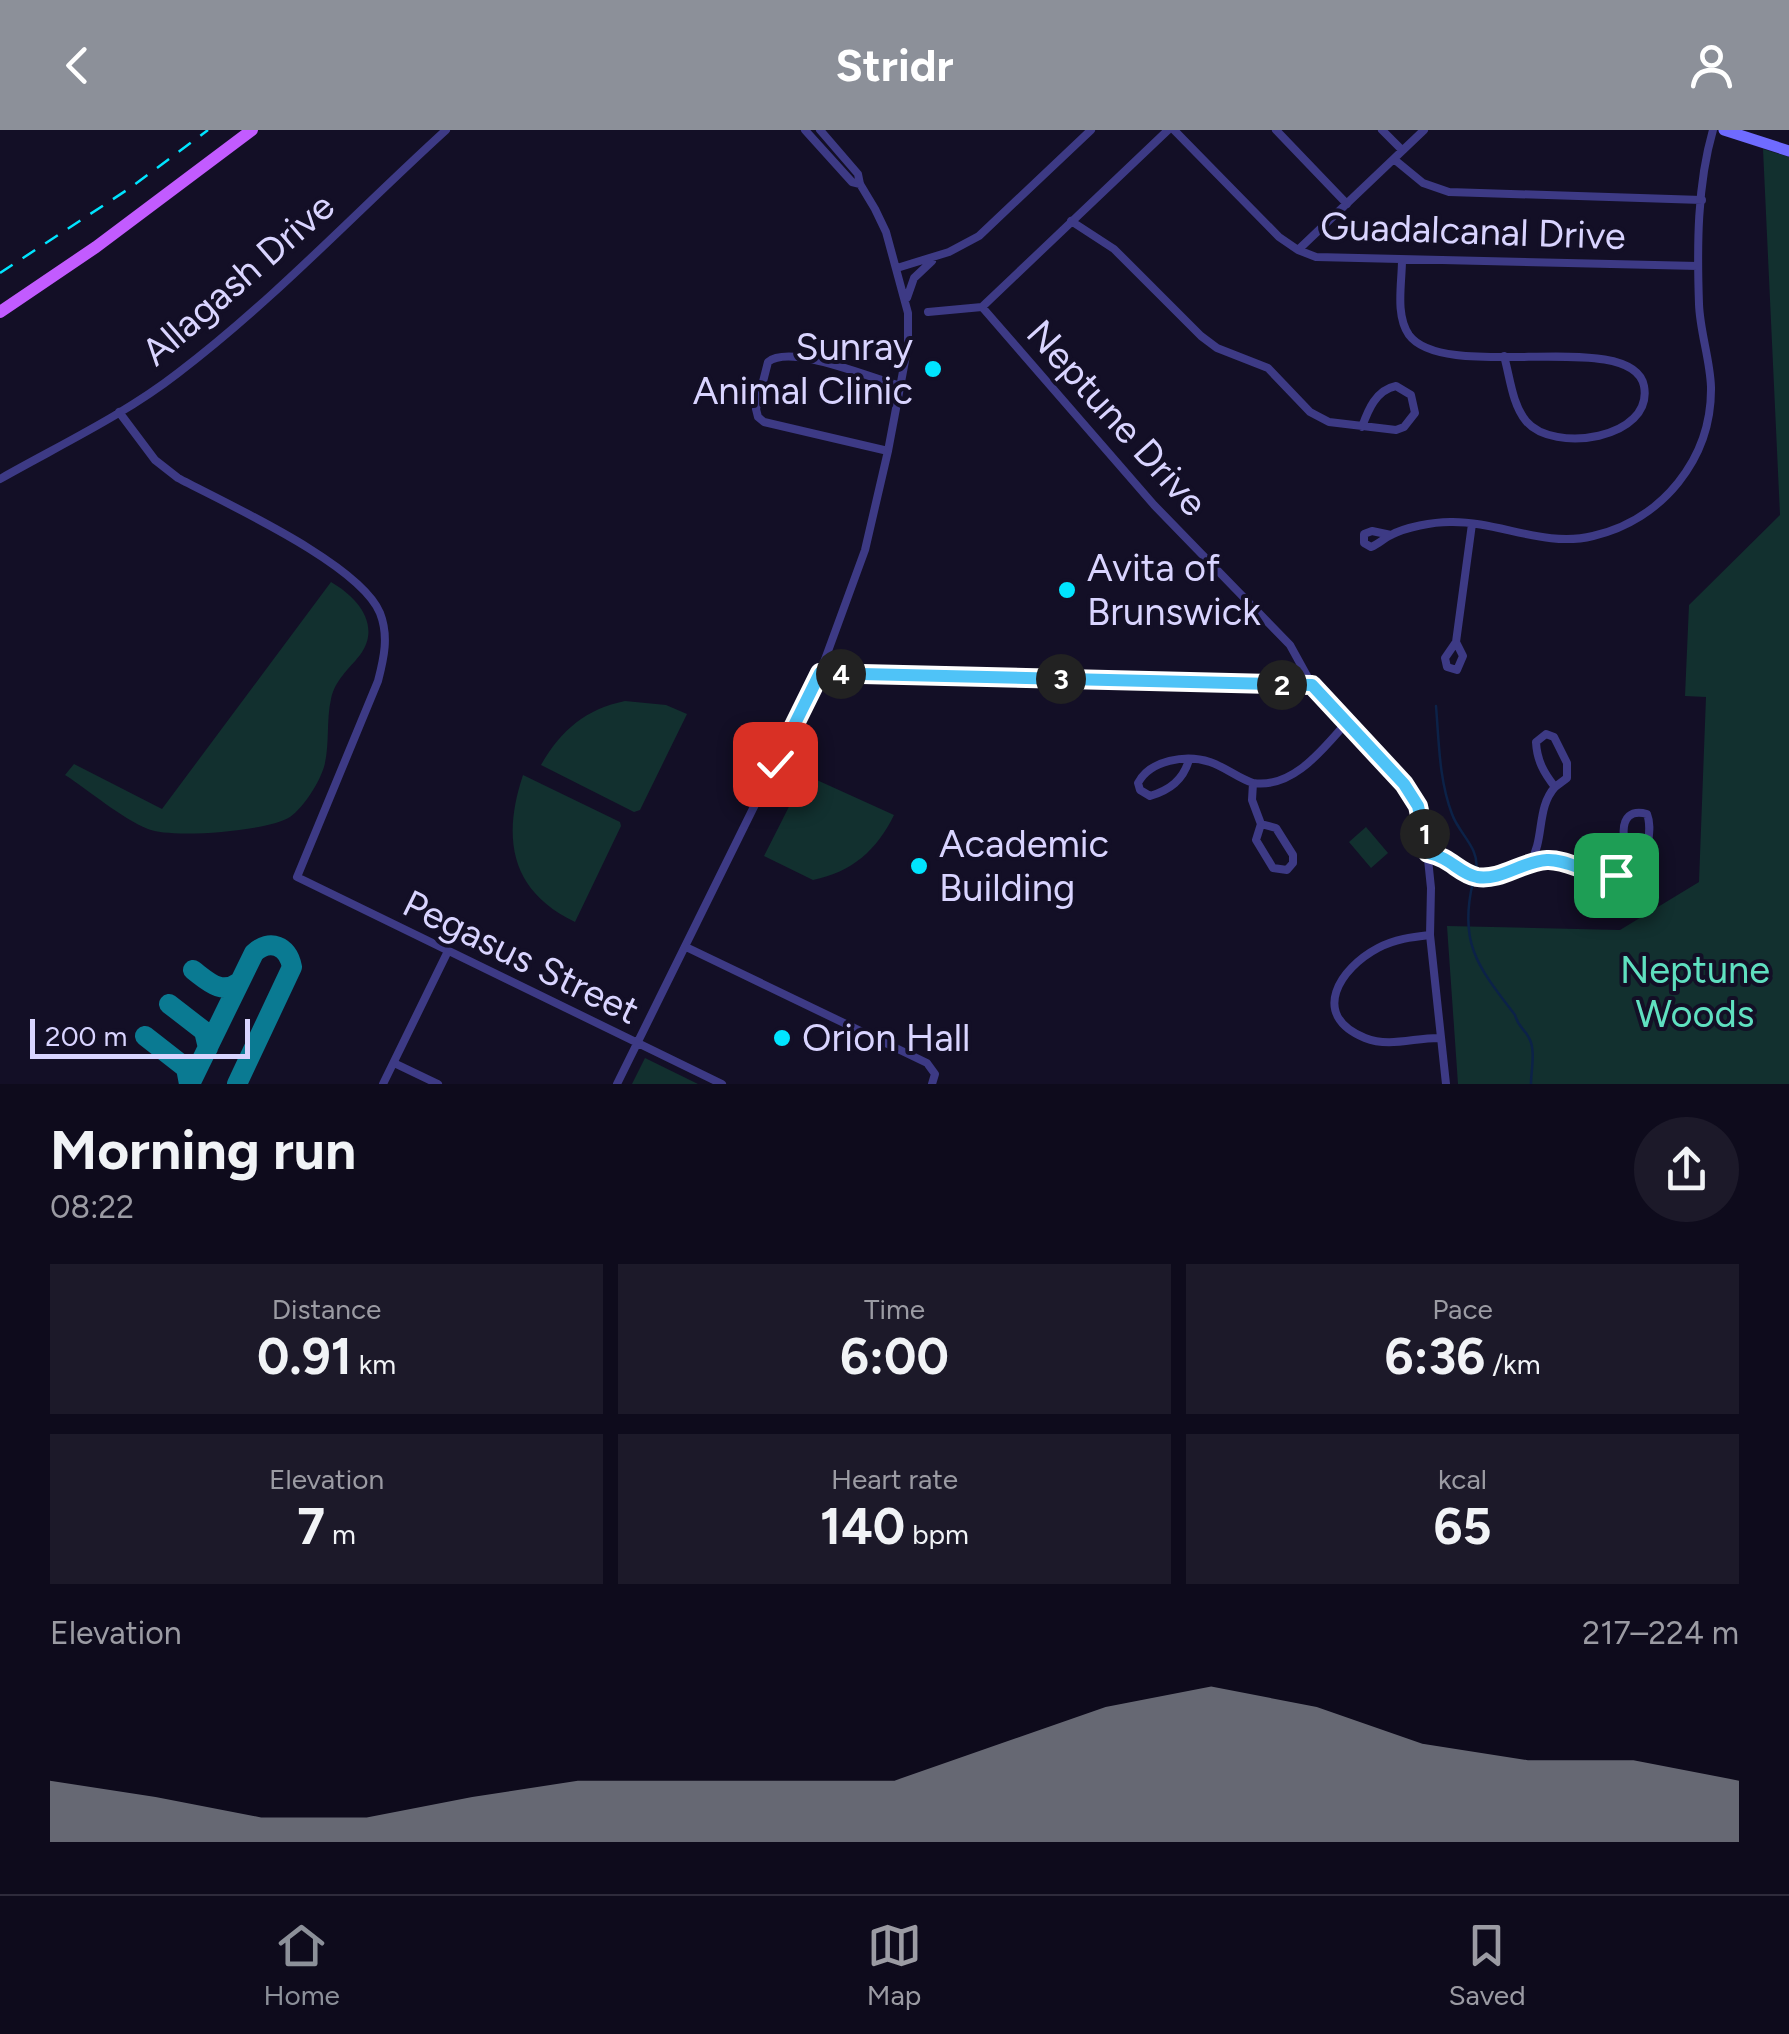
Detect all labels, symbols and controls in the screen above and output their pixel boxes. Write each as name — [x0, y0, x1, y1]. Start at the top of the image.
icon: back — [50, 38, 105, 93]
text: Stridr — [835, 38, 954, 92]
icon: person — [1684, 38, 1739, 93]
street label: Allagash Drive — [132, 183, 344, 375]
street label: Guadalcanal Drive — [1319, 203, 1627, 259]
street label: Neptune Drive — [1017, 311, 1217, 525]
place label: Sunray Animal Clinic — [693, 324, 913, 414]
marker: Sunray Animal Clinic — [922, 358, 944, 380]
place label: Avita of Brunswick — [1087, 545, 1261, 635]
marker: Avita of Brunswick — [1056, 579, 1078, 601]
pin: 4 — [816, 649, 866, 699]
pin: 3 — [1036, 654, 1086, 704]
text: 4 — [832, 657, 850, 691]
pin: 2 — [1257, 660, 1307, 710]
text: 3 — [1053, 662, 1069, 696]
text: 2 — [1274, 668, 1290, 702]
pin — [733, 722, 818, 807]
icon: check — [748, 737, 803, 792]
pin: 1 — [1400, 809, 1450, 859]
text: 1 — [1419, 817, 1431, 851]
place label: Academic Building — [939, 821, 1109, 911]
pin — [1574, 833, 1659, 918]
icon: arrive — [1589, 848, 1644, 903]
marker: Academic Building — [908, 855, 930, 877]
street label: Pegasus Street — [396, 880, 646, 1034]
park label: Neptune Woods — [1620, 947, 1770, 1037]
scale bar — [30, 1014, 250, 1058]
place label: Orion Hall — [802, 1015, 970, 1061]
text: 200 m — [45, 1019, 127, 1053]
marker: Orion Hall — [771, 1027, 793, 1049]
text: Morning run — [50, 1117, 356, 1183]
button: share — [1634, 1117, 1739, 1222]
text: 08:22 — [50, 1188, 134, 1226]
text: Distance — [272, 1292, 381, 1326]
text: Time — [864, 1292, 925, 1326]
text: Pace — [1432, 1292, 1493, 1326]
text: 0.91 — [257, 1326, 352, 1387]
text: 6:00 — [840, 1326, 949, 1387]
text: 6:36 — [1384, 1326, 1485, 1387]
text: km — [352, 1347, 396, 1381]
text: /km — [1485, 1347, 1541, 1381]
text: Elevation — [269, 1462, 384, 1496]
text: Heart rate — [831, 1462, 958, 1496]
text: kcal — [1438, 1462, 1487, 1496]
text: 7 — [297, 1496, 325, 1557]
text: 140 — [820, 1496, 905, 1557]
text: 65 — [1433, 1496, 1492, 1557]
text: m — [325, 1517, 356, 1551]
text: bpm — [905, 1517, 969, 1551]
text: Elevation — [50, 1614, 182, 1652]
text: 217–224 m — [1582, 1614, 1739, 1652]
tab: Home — [263, 1918, 340, 2012]
tab: Map — [867, 1918, 922, 2012]
tab: Saved — [1448, 1918, 1526, 2012]

